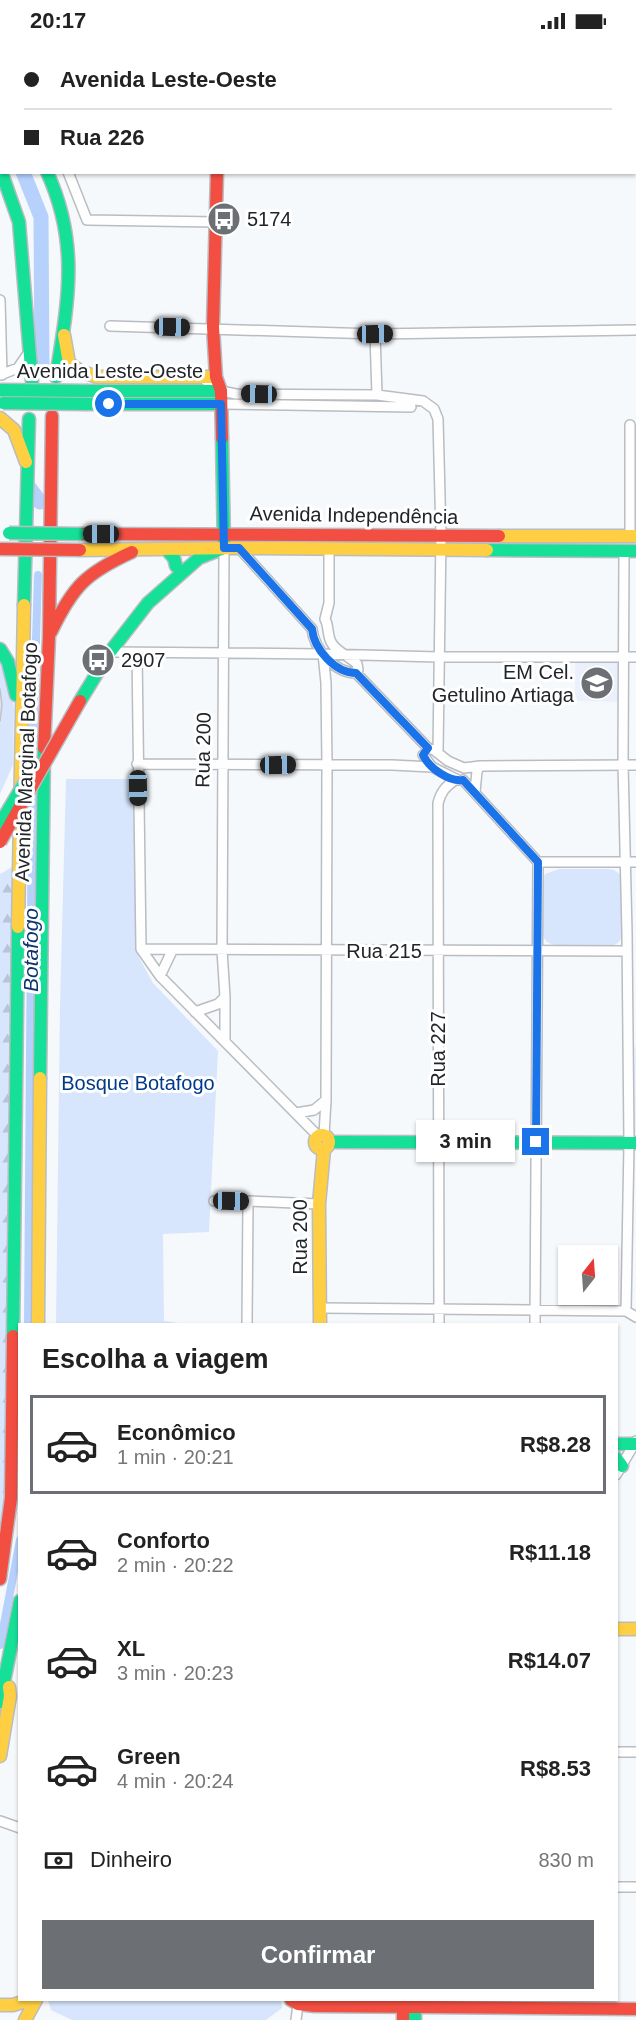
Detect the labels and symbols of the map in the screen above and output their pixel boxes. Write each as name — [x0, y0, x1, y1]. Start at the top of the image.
bus stop icon: 5174 — [206, 201, 242, 237]
place label: 5174 — [247, 208, 292, 230]
car — [154, 318, 190, 336]
car — [357, 325, 393, 343]
street label: Avenida Leste-Oeste — [17, 360, 203, 382]
car — [241, 385, 277, 403]
route start — [95, 390, 122, 417]
street label: Avenida Independência — [249, 502, 459, 528]
car — [83, 525, 119, 543]
street label: Avenida Marginal Botafogo — [11, 642, 41, 882]
bus stop icon: 2907 — [80, 642, 116, 678]
place label: 2907 — [121, 649, 166, 671]
place label: EM Cel. Getulino Artiaga — [432, 661, 575, 706]
school or university icon: EM Cel. Getulino Artiaga — [579, 665, 615, 701]
street label: Rua 200 — [191, 712, 215, 788]
car — [260, 756, 296, 774]
car — [129, 770, 147, 806]
water label: Botafogo — [19, 908, 42, 992]
street label: Rua 215 — [346, 940, 422, 962]
street label: Rua 227 — [427, 1011, 449, 1087]
park label: Bosque Botafogo — [61, 1072, 215, 1094]
callout: 3 min — [416, 1121, 515, 1163]
route end — [522, 1128, 549, 1155]
car — [213, 1192, 249, 1210]
street label: Rua 200 — [289, 1199, 311, 1275]
north arrow — [558, 1245, 618, 1305]

